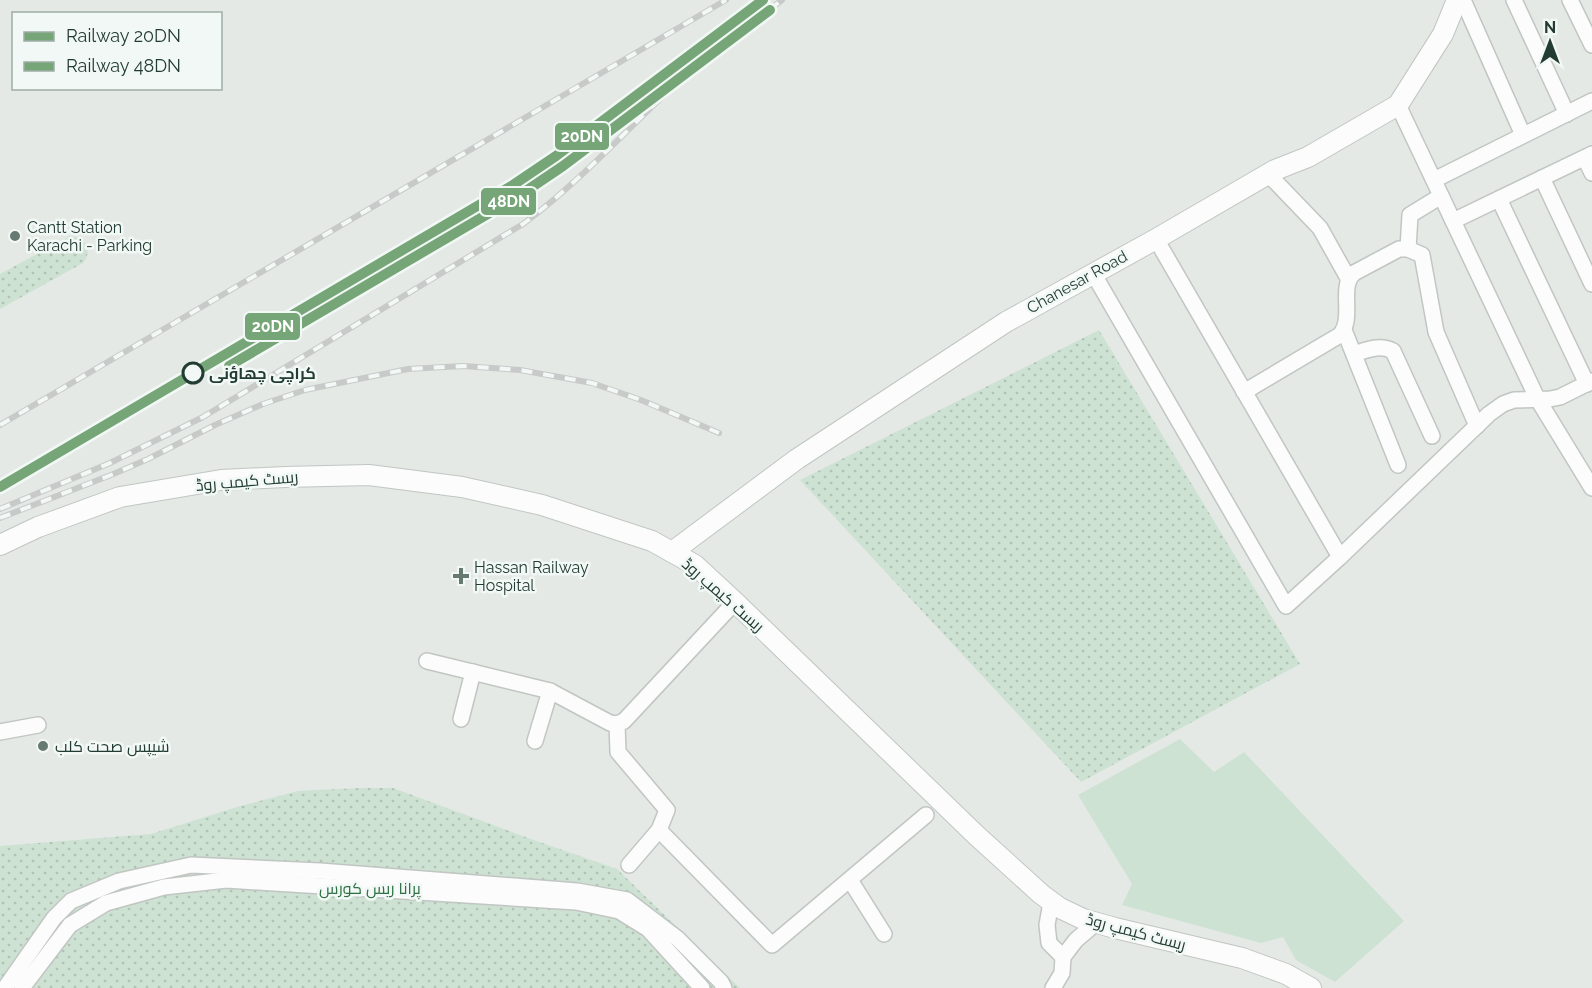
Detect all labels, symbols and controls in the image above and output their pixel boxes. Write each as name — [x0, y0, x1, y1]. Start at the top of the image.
legend — [12, 12, 222, 90]
north arrow — [1520, 12, 1580, 72]
text: N — [1544, 18, 1556, 37]
text: Railway 20DN — [66, 25, 181, 46]
text: Railway 48DN — [66, 55, 181, 76]
line badge: 20DN — [554, 122, 610, 151]
text: 20DN — [561, 127, 603, 146]
line badge: 48DN — [480, 187, 537, 216]
text: 48DN — [488, 192, 530, 211]
place label: Cantt Station Karachi - Parking — [27, 218, 152, 255]
marker: Cantt Station Karachi - Parking — [8, 229, 22, 243]
street label: Chanesar Road — [1023, 247, 1131, 317]
line badge: 20DN — [244, 312, 301, 341]
text: 20DN — [252, 317, 294, 336]
marker: کراچی چھاؤنی — [182, 362, 204, 384]
place label: کراچی چھاؤنی — [209, 364, 316, 385]
street label: ریسٹ کیمپ روڈ — [195, 467, 299, 497]
street label: ریسٹ کیمپ روڈ — [677, 554, 768, 637]
place label: Hassan Railway Hospital — [474, 558, 589, 595]
marker: Hassan Railway Hospital — [452, 567, 470, 585]
place label: شیپس صحت کلب — [55, 737, 170, 757]
marker: شیپس صحت کلب — [36, 739, 50, 753]
park label: پرانا ریس کورس — [319, 879, 422, 900]
street label: ریسٹ کیمپ روڈ — [1083, 910, 1188, 956]

